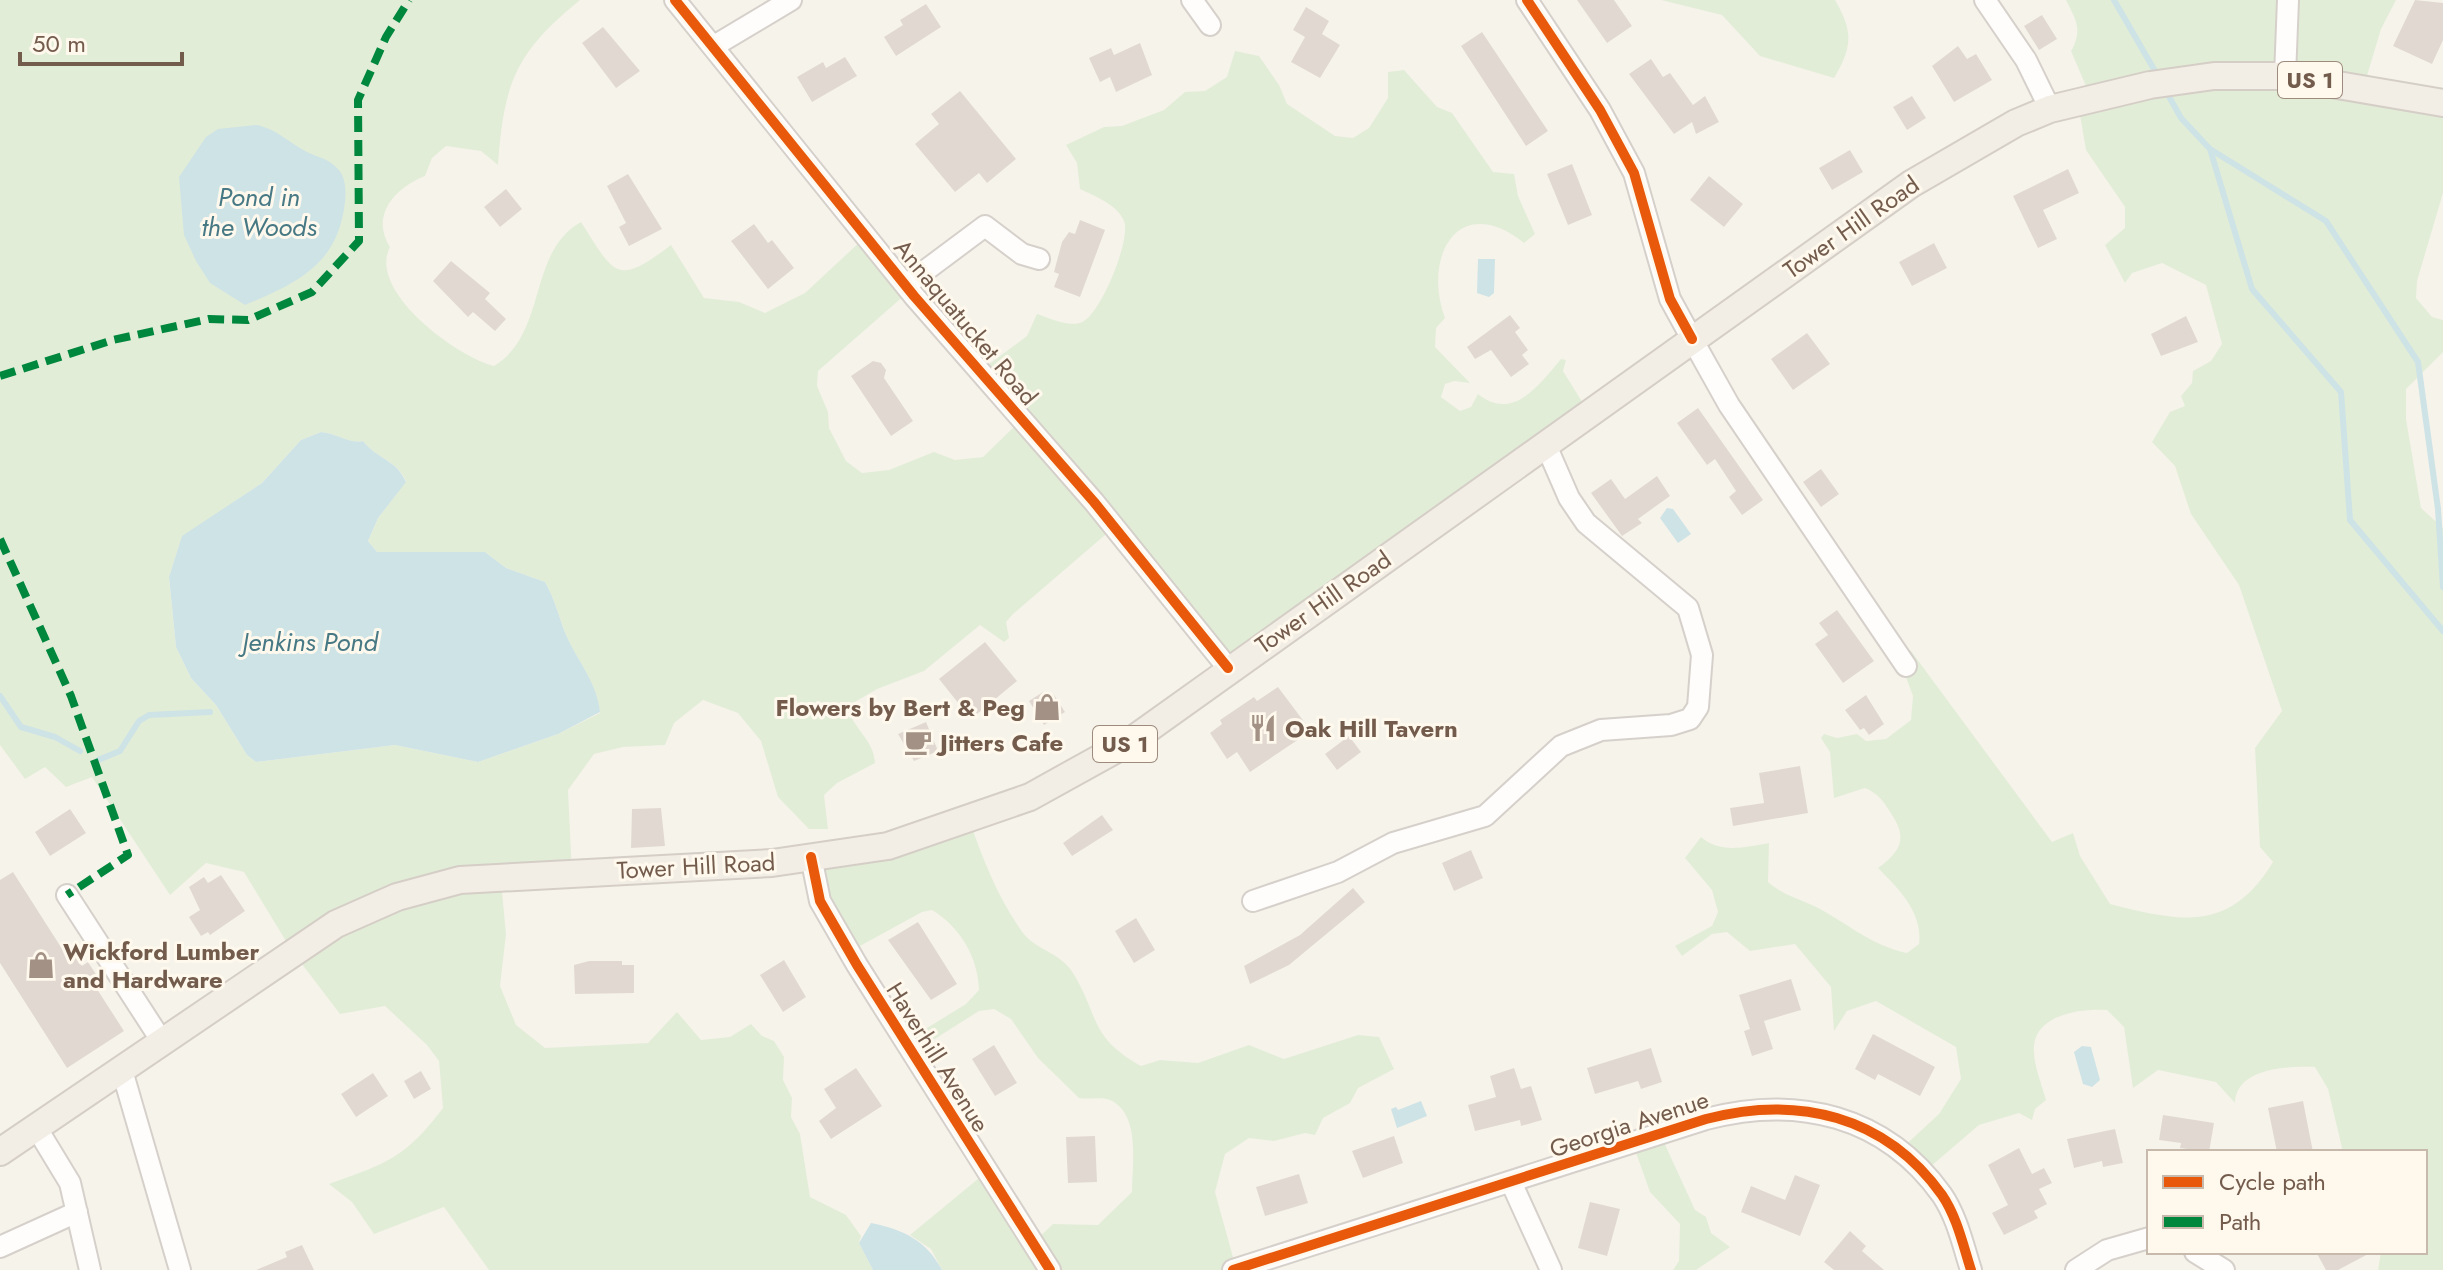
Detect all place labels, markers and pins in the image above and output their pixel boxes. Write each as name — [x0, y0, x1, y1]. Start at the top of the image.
place label: Flowers by Bert & Peg — [775, 690, 1025, 725]
shop icon: Flowers by Bert & Peg — [1032, 692, 1062, 722]
place label: Oak Hill Tavern — [1285, 711, 1458, 746]
restaurant icon: Oak Hill Tavern — [1248, 713, 1278, 743]
place label: Jitters Cafe — [936, 725, 1063, 760]
cafe icon: Jitters Cafe — [903, 727, 933, 757]
place label: Wickford Lumber and Hardware — [63, 934, 259, 997]
shop icon: Wickford Lumber and Hardware — [26, 950, 56, 980]

